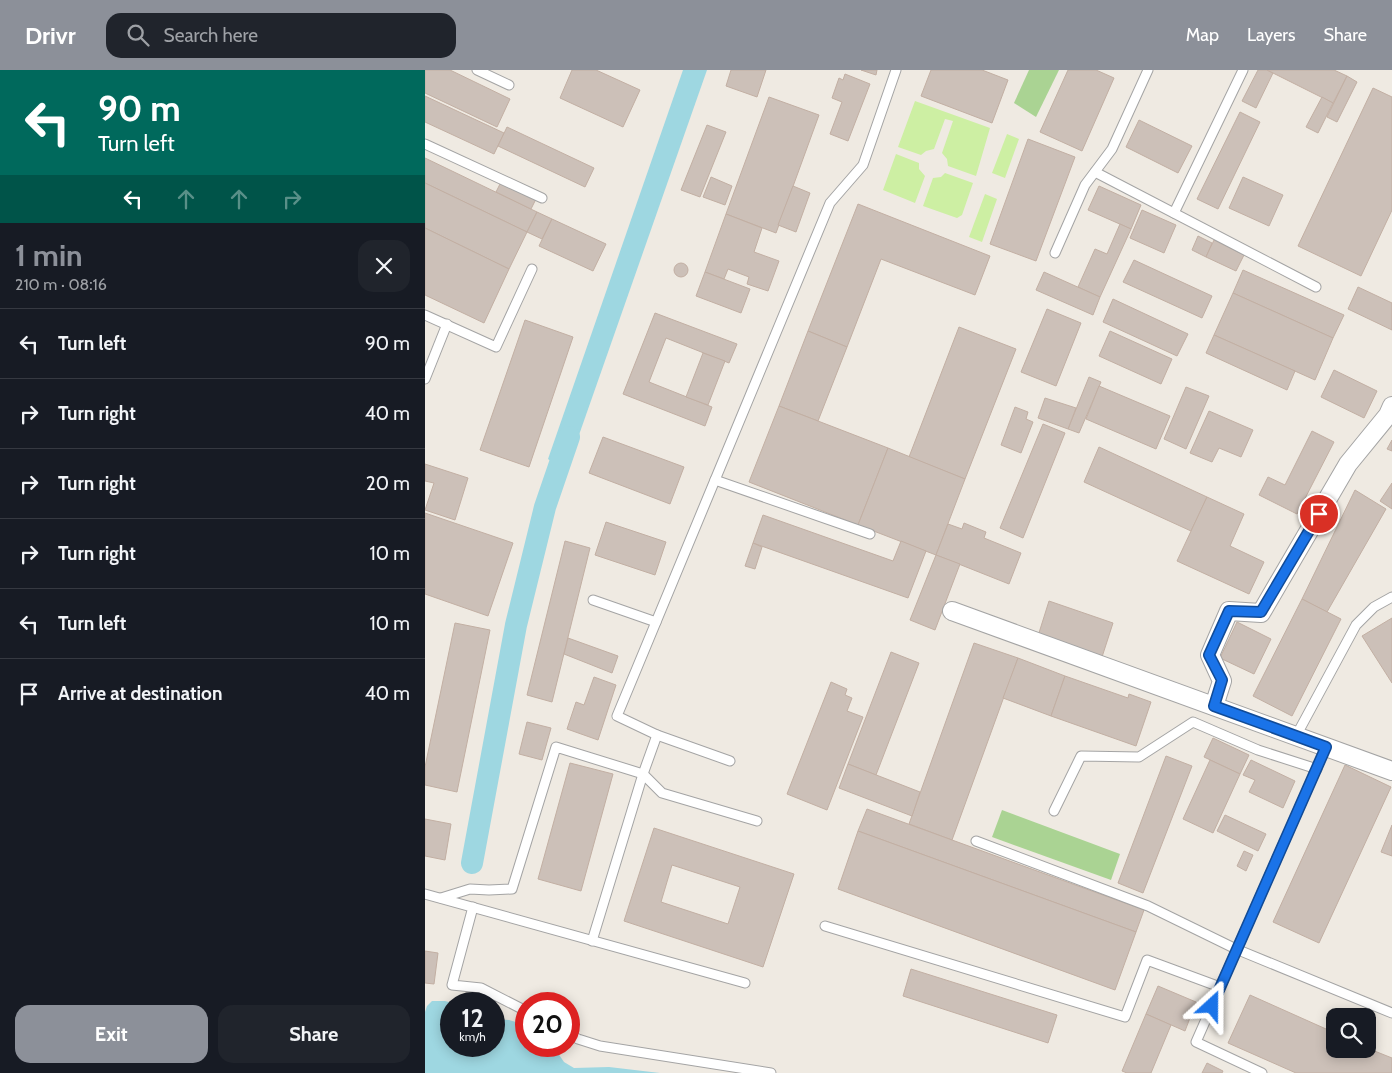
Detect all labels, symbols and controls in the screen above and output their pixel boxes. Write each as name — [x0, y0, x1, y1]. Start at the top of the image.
search box — [106, 13, 456, 58]
text: Drivr — [25, 21, 76, 50]
icon: search — [124, 21, 152, 49]
text: Search here — [164, 24, 258, 47]
text: Map — [1186, 24, 1219, 46]
text: Layers — [1247, 24, 1296, 46]
text: Share — [1324, 24, 1367, 46]
text: 90 m — [98, 87, 181, 130]
icon: left — [15, 90, 80, 155]
text: Turn left — [98, 130, 175, 157]
icon: left — [119, 185, 147, 213]
icon: ahead — [172, 185, 200, 213]
icon: ahead — [225, 185, 253, 213]
icon: right — [278, 185, 306, 213]
text: 1 min — [15, 237, 83, 274]
button: close — [358, 240, 410, 292]
text: 210 m · 08:16 — [15, 275, 107, 294]
icon: left — [15, 330, 43, 358]
text: Turn left — [58, 332, 126, 355]
text: 90 m — [365, 332, 410, 355]
icon: right — [15, 400, 43, 428]
text: Turn right — [58, 402, 136, 425]
text: 40 m — [365, 402, 410, 425]
icon: right — [15, 470, 43, 498]
text: Turn right — [58, 472, 136, 495]
text: 20 m — [366, 472, 410, 495]
pin — [1298, 493, 1340, 535]
icon: arrive — [1305, 500, 1333, 528]
icon: right — [15, 540, 43, 568]
text: Turn right — [58, 542, 136, 565]
text: 10 m — [370, 542, 410, 565]
icon: left — [15, 610, 43, 638]
text: Turn left — [58, 612, 126, 635]
text: 10 m — [370, 612, 410, 635]
icon: arrive — [15, 680, 43, 708]
text: Arrive at destination — [58, 682, 222, 705]
text: 40 m — [365, 682, 410, 705]
position arrow — [1185, 979, 1237, 1031]
speed limit sign: 20 — [515, 992, 580, 1057]
text: 12 — [461, 1003, 484, 1033]
button: Exit — [15, 1005, 208, 1063]
button: Share — [218, 1005, 410, 1063]
map controls — [1326, 1008, 1376, 1058]
button: search — [1326, 1008, 1376, 1058]
text: km/h — [459, 1029, 486, 1044]

